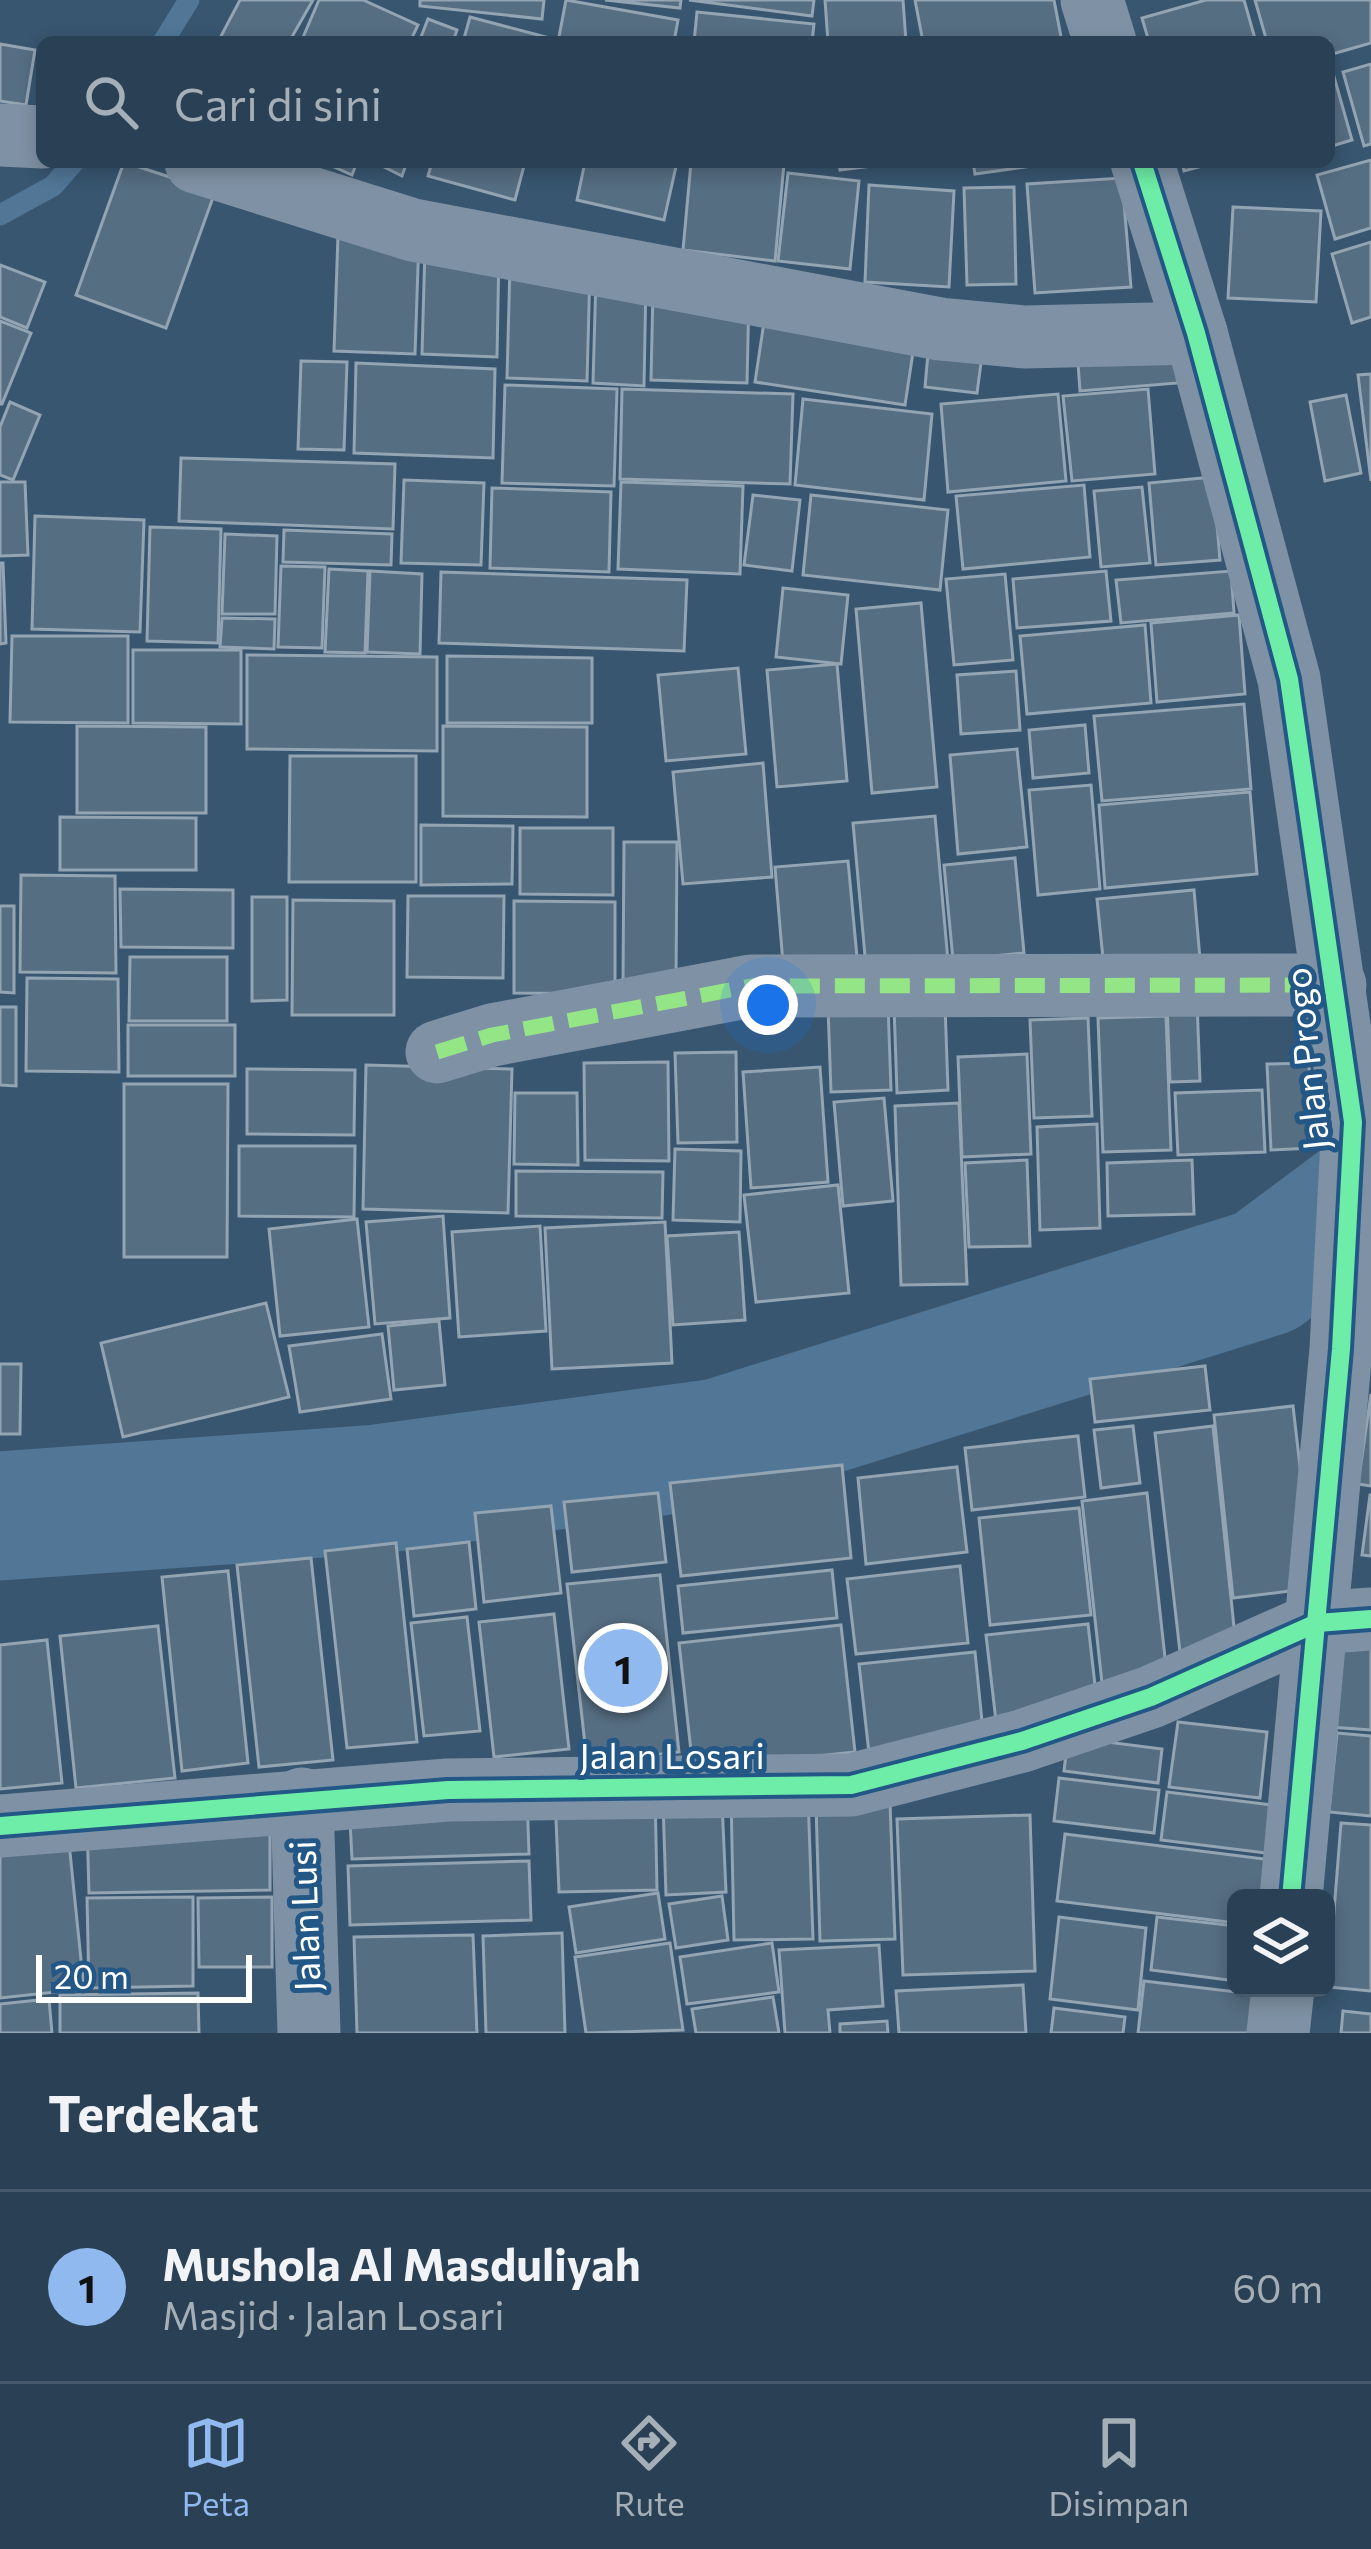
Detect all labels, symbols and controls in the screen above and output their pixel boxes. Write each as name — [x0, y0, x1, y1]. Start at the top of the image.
search box — [36, 36, 1335, 168]
icon: search — [78, 69, 144, 135]
text: Cari di sini — [174, 75, 382, 130]
street label: Jalan Progo — [1274, 966, 1336, 1153]
your location — [738, 975, 798, 1035]
pin: 1 — [584, 1623, 662, 1713]
street label: Jalan Losari — [579, 1732, 765, 1776]
street label: Jalan Lusi — [278, 1840, 328, 1992]
map controls — [1227, 1889, 1335, 1997]
button: layers — [1227, 1889, 1335, 1997]
scale bar — [36, 1949, 252, 2002]
text: 20 m — [54, 1955, 129, 1996]
text: Terdekat — [48, 2080, 259, 2143]
text: Mushola Al Masduliyah — [162, 2235, 641, 2290]
text: 1 — [78, 2263, 96, 2311]
text: 60 m — [1232, 2263, 1323, 2311]
text: Masjid · Jalan Losari — [162, 2290, 505, 2338]
tab: Peta — [182, 2410, 250, 2523]
tab: Rute — [614, 2410, 685, 2523]
tab: Disimpan — [1048, 2410, 1189, 2523]

